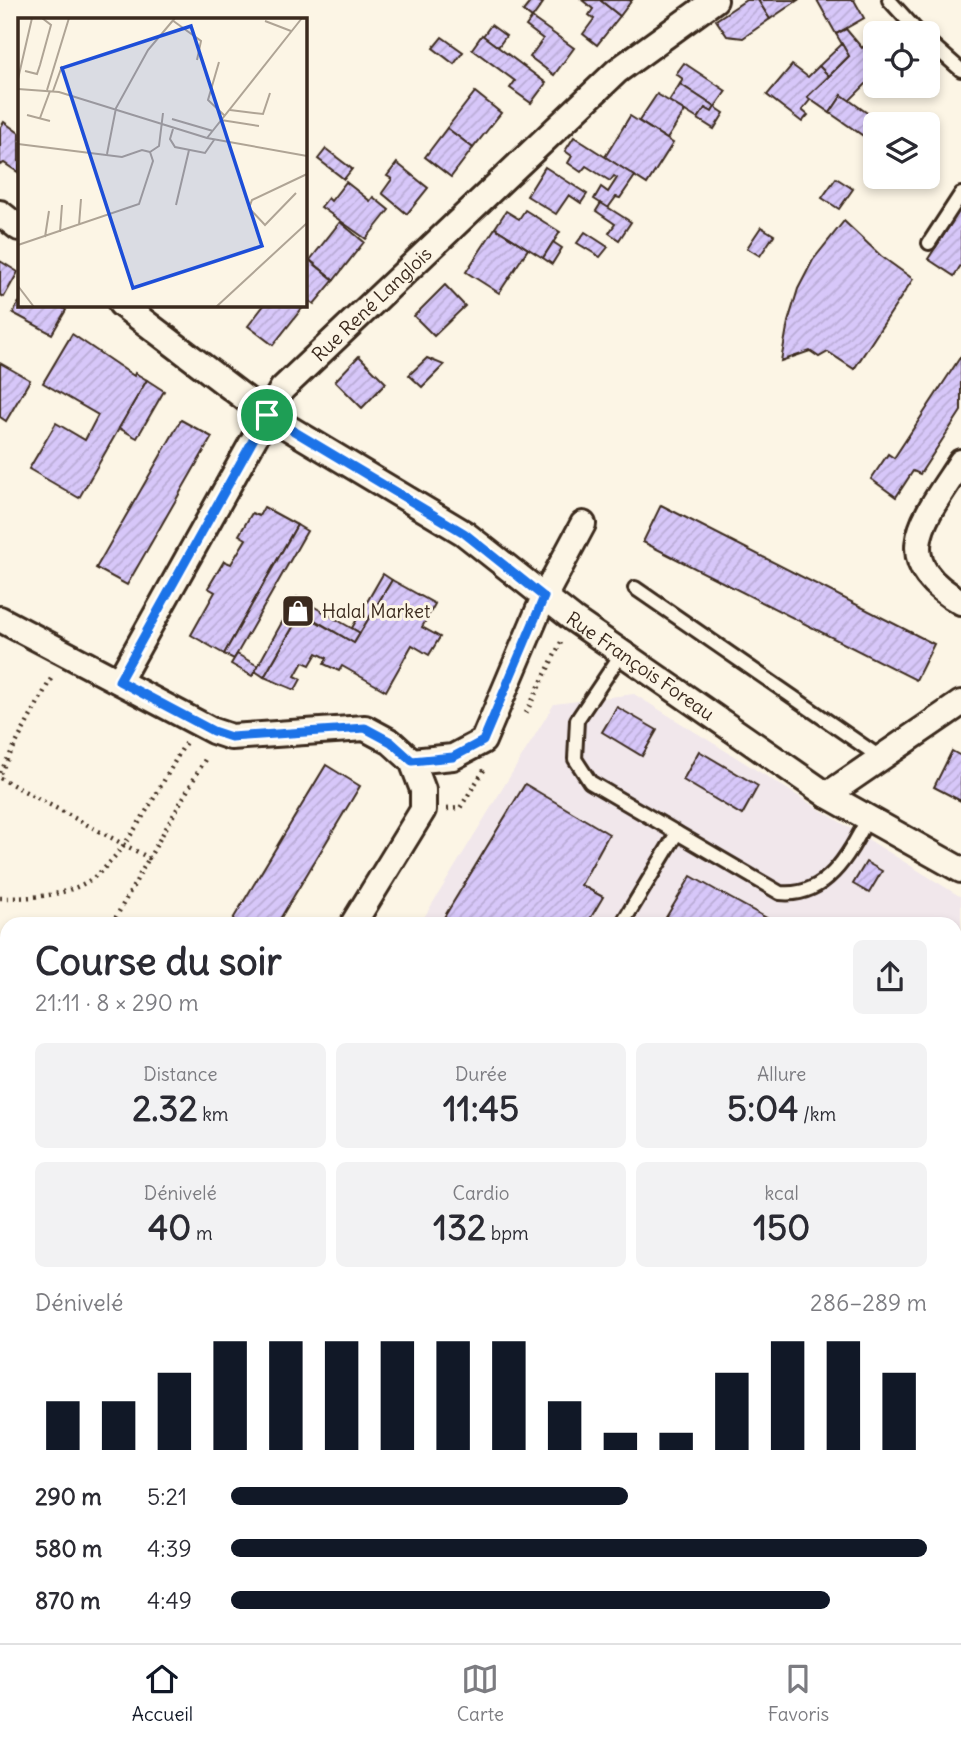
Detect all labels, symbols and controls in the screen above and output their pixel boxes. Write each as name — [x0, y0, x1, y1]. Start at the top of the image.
inset map — [18, 18, 306, 306]
map controls — [863, 21, 940, 189]
button: locate — [863, 21, 940, 98]
button: layers — [863, 112, 940, 189]
street label: Rue René Langlois — [307, 241, 436, 366]
pin — [237, 385, 297, 445]
icon: arrive — [248, 396, 286, 434]
shop icon: Halal Market — [279, 592, 317, 630]
place label: Halal Market — [322, 599, 430, 623]
street label: Rue François Foreau — [562, 606, 719, 725]
text: Course du soir — [35, 938, 282, 985]
button: share — [853, 940, 927, 1014]
text: 21:11 · 8 × 290 m — [35, 988, 199, 1017]
text: Distance — [143, 1062, 217, 1086]
text: Durée — [455, 1062, 507, 1086]
text: Allure — [757, 1062, 806, 1086]
text: 2.32 — [132, 1086, 198, 1130]
text: 11:45 — [443, 1086, 519, 1130]
text: 5:04 — [727, 1086, 798, 1130]
text: km — [198, 1102, 229, 1126]
text: /km — [798, 1102, 836, 1126]
text: Dénivelé — [144, 1181, 217, 1205]
text: Cardio — [453, 1181, 509, 1205]
text: kcal — [765, 1181, 799, 1205]
text: 40 — [148, 1205, 191, 1249]
text: 132 — [433, 1205, 486, 1249]
text: 150 — [753, 1205, 810, 1249]
text: m — [191, 1221, 213, 1245]
text: bpm — [486, 1221, 529, 1245]
text: Dénivelé — [35, 1288, 123, 1317]
text: 286–289 m — [810, 1288, 927, 1317]
text: 290 m — [35, 1482, 102, 1511]
text: 5:21 — [147, 1482, 187, 1511]
text: 580 m — [35, 1534, 102, 1563]
text: 4:39 — [147, 1534, 192, 1563]
text: 870 m — [35, 1586, 100, 1615]
text: 4:49 — [147, 1586, 192, 1615]
tab: Accueil — [132, 1660, 193, 1726]
tab: Carte — [457, 1660, 504, 1726]
tab: Favoris — [768, 1660, 829, 1726]

